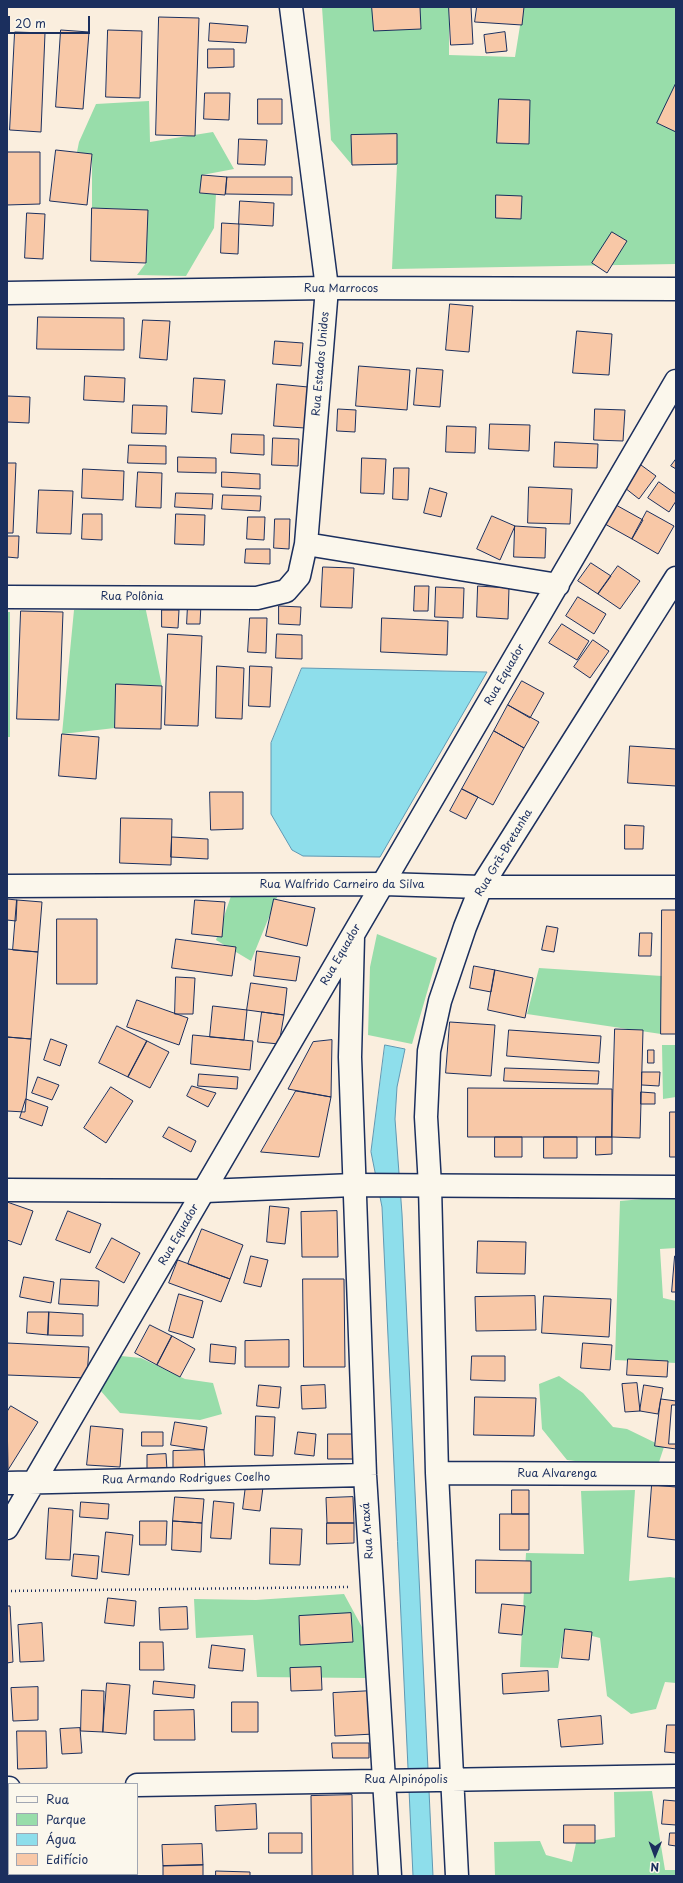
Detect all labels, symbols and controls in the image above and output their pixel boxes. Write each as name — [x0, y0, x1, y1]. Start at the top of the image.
scale bar — [10, 8, 92, 34]
text: 20 m — [15, 14, 46, 32]
street label: Rua Marrocos — [304, 282, 378, 296]
street label: Rua Estados Unidos — [310, 311, 332, 417]
street label: Rua Polônia — [100, 590, 164, 604]
street label: Rua Equador — [482, 642, 528, 708]
street label: Rua Grã-Bretanha — [473, 807, 535, 899]
street label: Rua Walfrido Carneiro da Silva — [259, 878, 425, 892]
street label: Rua Equador — [318, 922, 364, 988]
street label: Rua Equador — [156, 1202, 202, 1268]
street label: Rua Alvarenga — [517, 1467, 597, 1481]
street label: Rua Armando Rodrigues Coelho — [102, 1471, 270, 1487]
street label: Rua Araxá — [359, 1502, 377, 1560]
street label: Rua Alpinópolis — [364, 1773, 448, 1787]
legend — [8, 1783, 138, 1875]
text: Rua — [46, 1790, 69, 1808]
text: Parque — [46, 1810, 86, 1828]
text: Água — [46, 1830, 76, 1848]
north arrow — [635, 1835, 675, 1875]
text: Edifício — [46, 1850, 88, 1868]
text: N — [650, 1859, 659, 1876]

